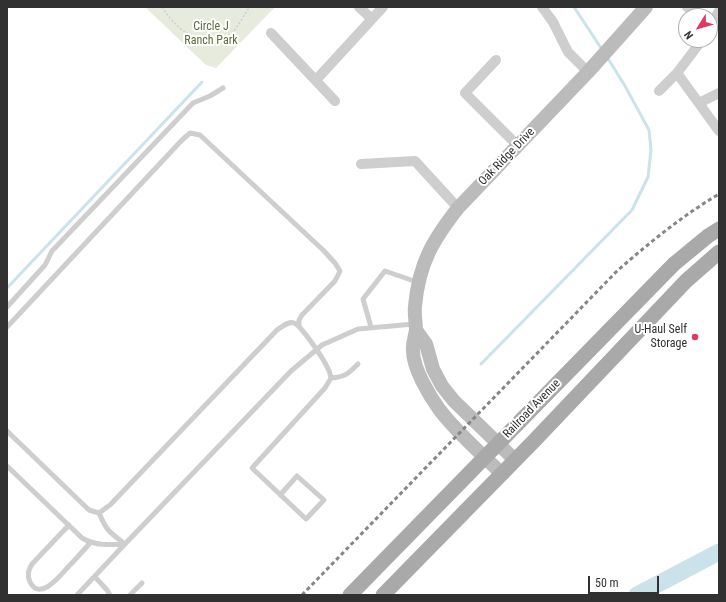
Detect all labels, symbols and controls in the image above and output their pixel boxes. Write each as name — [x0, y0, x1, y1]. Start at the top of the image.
north arrow — [678, 8, 718, 48]
park label: Circle J Ranch Park — [184, 20, 238, 48]
text: N — [682, 28, 696, 42]
street label: Oak Ridge Drive — [476, 125, 538, 189]
place label: U-Haul Self Storage — [634, 323, 687, 351]
marker: U-Haul Self Storage — [690, 332, 700, 342]
street label: Railroad Avenue — [500, 377, 564, 441]
scale bar — [590, 568, 661, 594]
text: 50 m — [595, 576, 619, 590]

